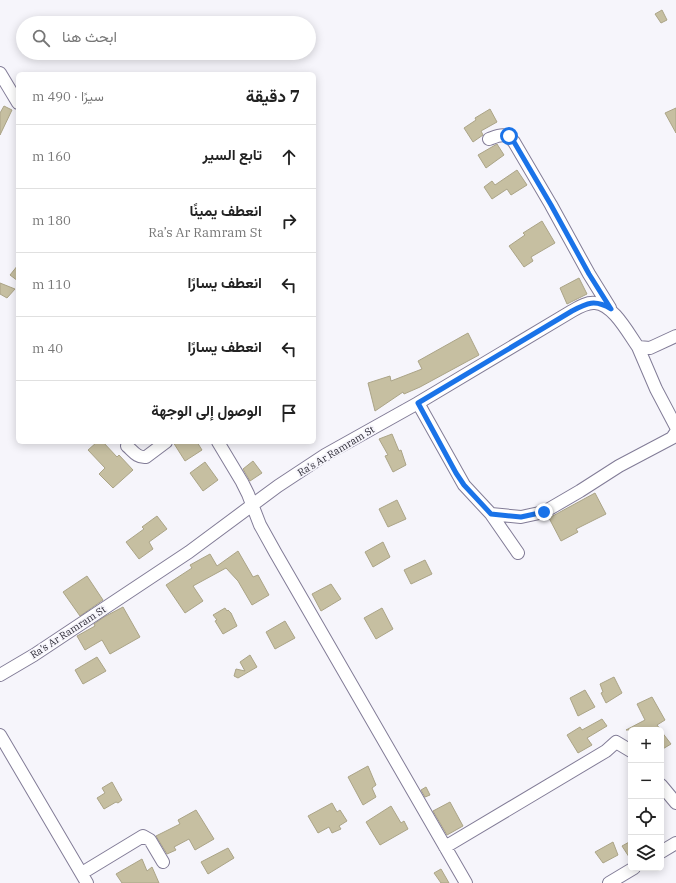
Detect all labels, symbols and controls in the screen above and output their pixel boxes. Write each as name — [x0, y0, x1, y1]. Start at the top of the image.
search box — [16, 16, 316, 60]
icon: search — [30, 27, 52, 49]
text: ابحث هنا — [62, 27, 117, 46]
text: 7 دقيقة — [246, 85, 300, 107]
text: سيرًا · 490 m — [32, 88, 104, 105]
route start — [500, 127, 518, 145]
text: تابع السير — [203, 145, 262, 164]
icon: ahead — [278, 146, 300, 168]
text: 160 m — [32, 148, 71, 165]
text: انعطف يمينًا — [189, 201, 262, 220]
icon: right — [278, 210, 300, 232]
text: 180 m — [32, 212, 71, 229]
text: Ra’s Ar Ramram St — [148, 224, 262, 241]
text: انعطف يسارًا — [188, 273, 262, 292]
icon: left — [278, 274, 300, 296]
text: 110 m — [32, 276, 71, 293]
text: انعطف يسارًا — [188, 337, 262, 356]
icon: left — [278, 338, 300, 360]
text: 40 m — [32, 340, 63, 357]
text: الوصول إلى الوجهة — [151, 401, 262, 420]
icon: arrive — [278, 402, 300, 424]
street label: Ra’s Ar Ramram St — [295, 423, 377, 479]
route end — [535, 503, 553, 521]
street label: Ra’s Ar Ramram St — [28, 602, 109, 661]
map controls — [628, 727, 664, 871]
button: + — [628, 727, 664, 763]
button: − — [628, 763, 664, 799]
button: locate — [628, 799, 664, 835]
button: layers — [628, 835, 664, 871]

